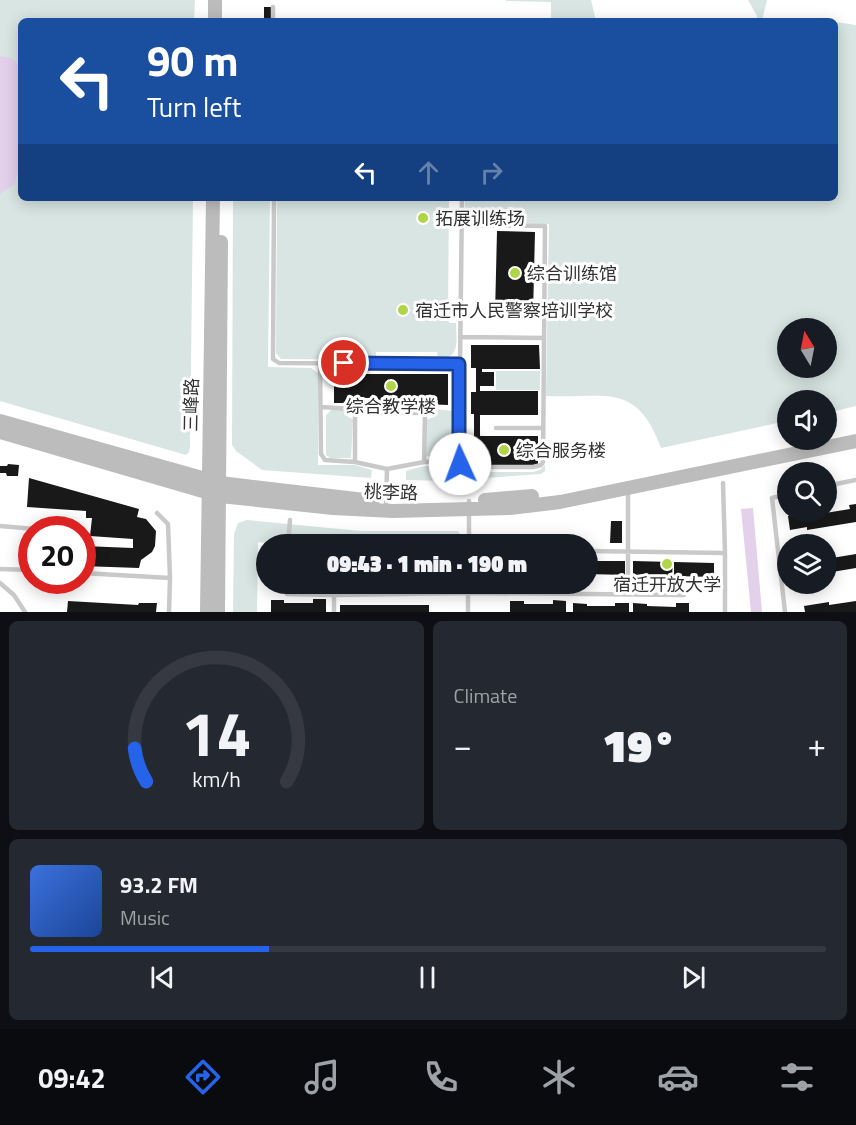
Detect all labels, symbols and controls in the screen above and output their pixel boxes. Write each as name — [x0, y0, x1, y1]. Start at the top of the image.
text: 90 m — [147, 28, 239, 92]
icon: left — [48, 42, 126, 120]
text: Turn left — [147, 86, 241, 127]
icon: left — [349, 156, 382, 189]
icon: ahead — [412, 156, 445, 189]
icon: right — [475, 156, 508, 189]
place label: 拓展训练场 — [435, 205, 525, 232]
marker: 拓展训练场 — [416, 211, 430, 225]
place label: 综合训练馆 — [527, 260, 617, 287]
marker: 综合训练馆 — [508, 266, 522, 280]
place label: 宿迁市人民警察培训学校 — [415, 297, 613, 324]
marker: 宿迁市人民警察培训学校 — [396, 303, 410, 317]
north arrow — [777, 318, 837, 378]
map controls — [777, 318, 837, 594]
pin — [318, 337, 369, 388]
icon: arrive — [327, 346, 360, 379]
street label: 三峰路 — [177, 378, 205, 432]
marker: 综合教学楼 — [384, 379, 398, 393]
button: sound — [777, 390, 837, 450]
place label: 综合教学楼 — [346, 393, 436, 420]
position arrow — [428, 432, 492, 496]
place label: 综合服务楼 — [516, 437, 606, 464]
marker: 综合服务楼 — [497, 443, 511, 457]
button: search — [777, 462, 837, 522]
street label: 桃李路 — [364, 478, 418, 506]
speed limit sign: 20 — [18, 516, 96, 594]
button: layers — [777, 534, 837, 594]
text: 09:43 · 1 min · 190 m — [327, 547, 527, 581]
marker: 宿迁开放大学 — [660, 557, 674, 571]
place label: 宿迁开放大学 — [613, 571, 721, 598]
text: Climate — [454, 680, 517, 711]
text: 14 — [181, 685, 251, 780]
text: 19° — [603, 711, 677, 779]
text: − — [454, 720, 472, 770]
text: + — [808, 720, 826, 770]
text: km/h — [192, 764, 241, 796]
text: 93.2 FM — [120, 868, 198, 902]
text: Music — [120, 902, 170, 933]
icon: previous — [146, 961, 179, 994]
icon: pause — [411, 961, 444, 994]
icon: next — [677, 961, 710, 994]
icon: directions — [182, 1056, 224, 1098]
icon: music — [301, 1056, 343, 1098]
icon: phone — [420, 1056, 462, 1098]
icon: climate — [538, 1056, 580, 1098]
icon: car — [657, 1056, 699, 1098]
icon: filters — [776, 1056, 818, 1098]
text: 09:42 — [38, 1057, 106, 1098]

